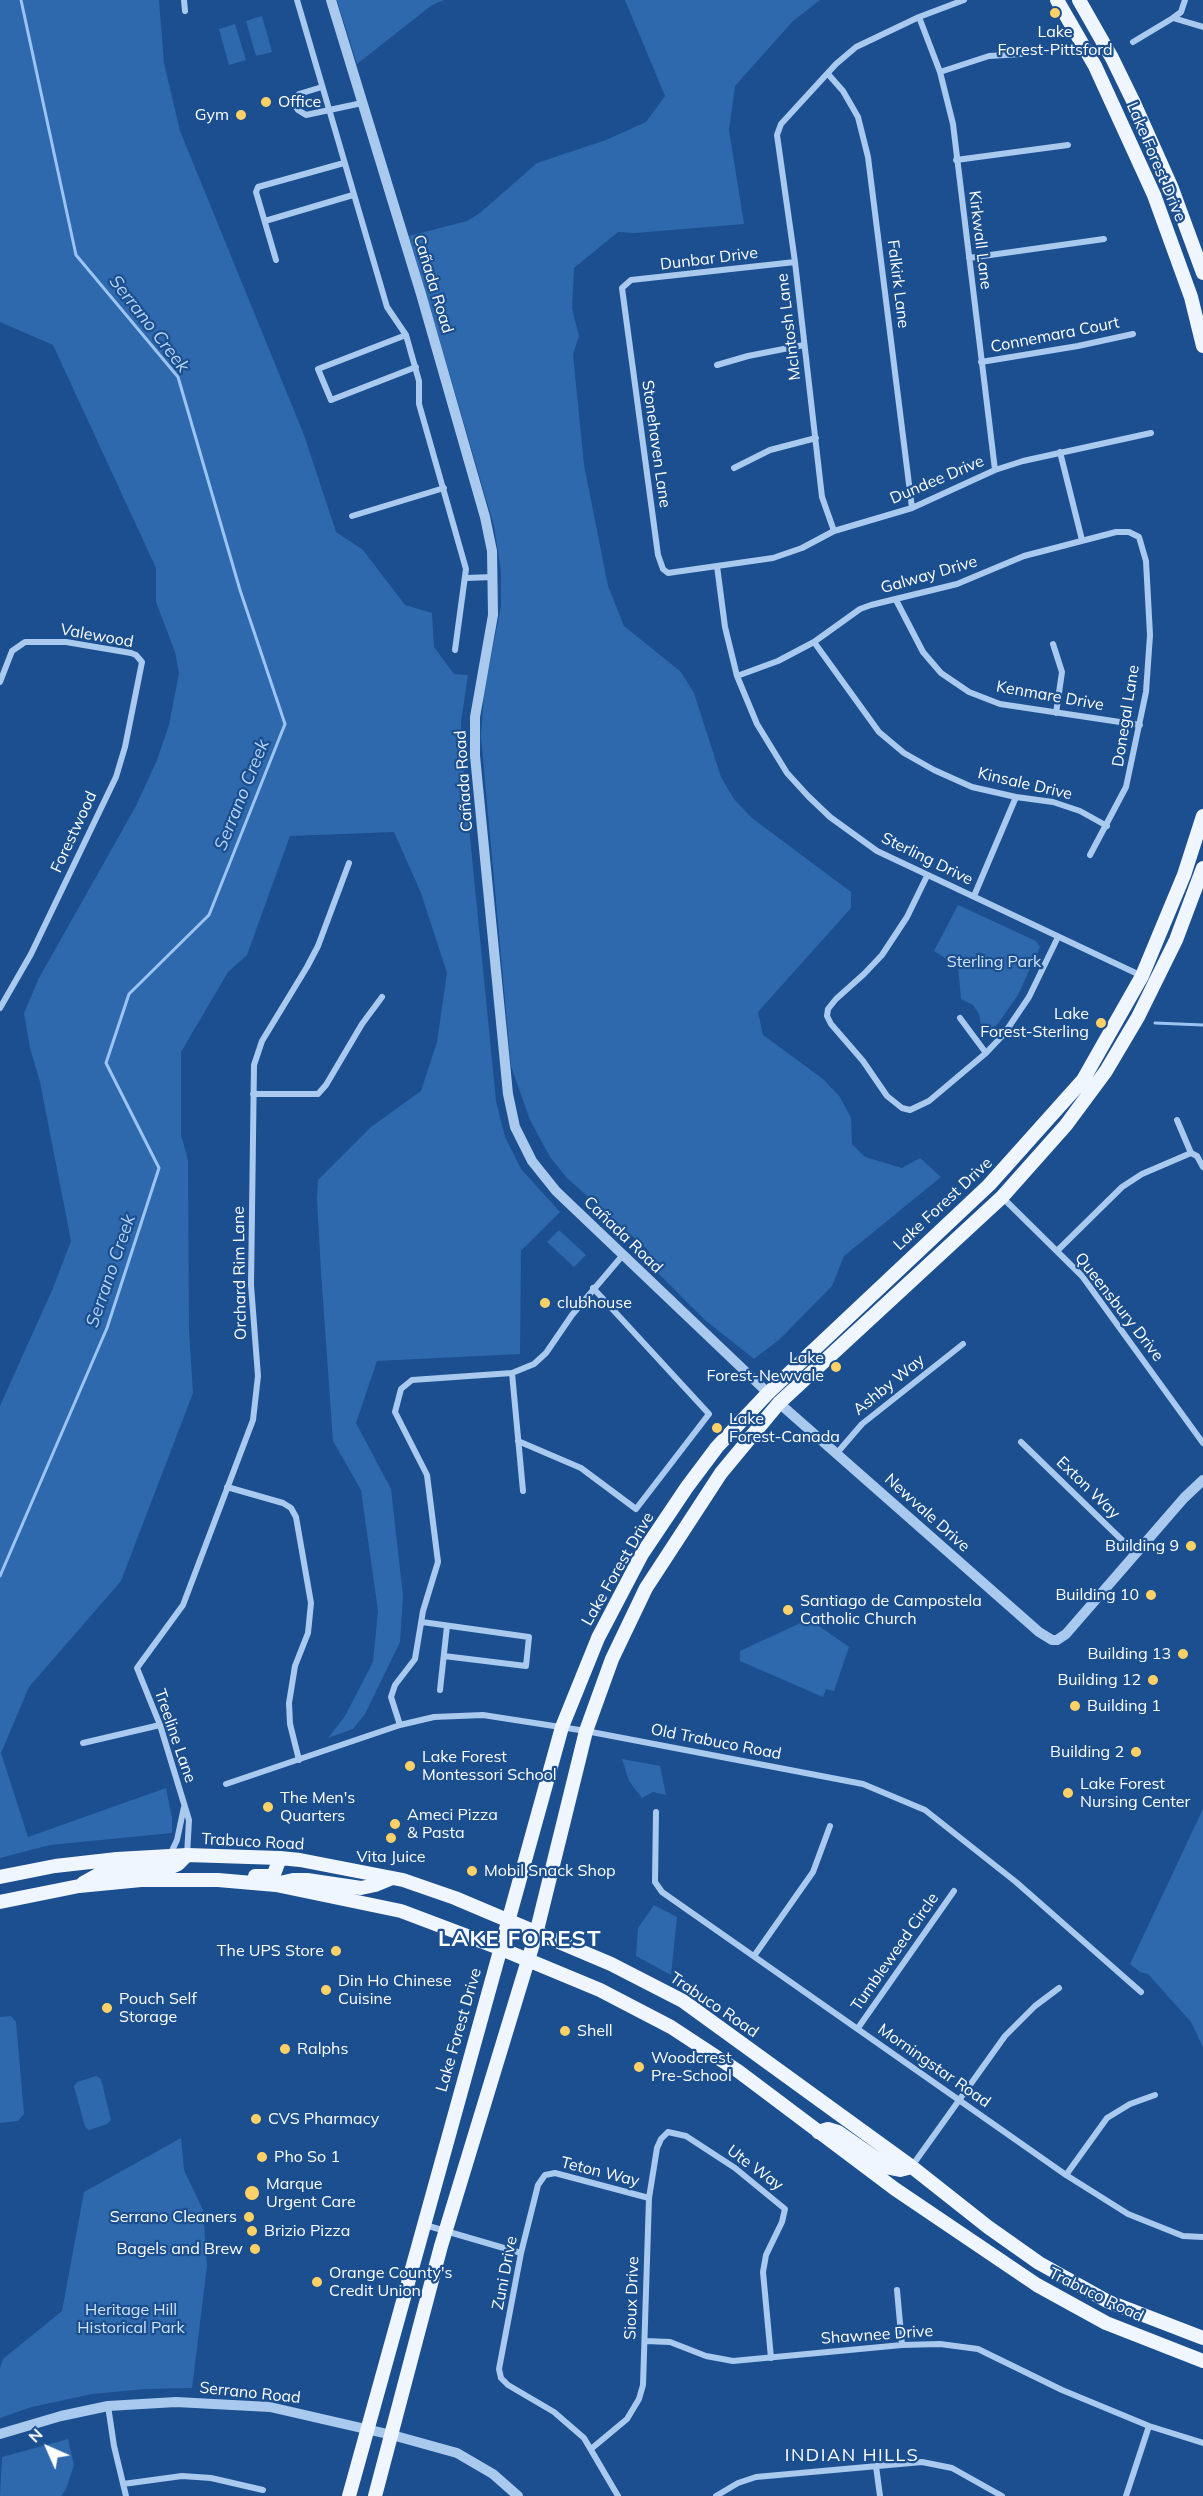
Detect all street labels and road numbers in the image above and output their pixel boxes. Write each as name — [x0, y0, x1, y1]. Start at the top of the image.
street label: Lake Forest Drive — [1122, 99, 1190, 225]
street label: Kirkwall Lane — [964, 190, 996, 290]
street label: Cañada Road — [409, 232, 457, 336]
street label: Falkirk Lane — [883, 239, 913, 329]
street label: Dunbar Drive — [659, 243, 759, 275]
street label: McIntosh Lane — [773, 272, 805, 382]
street label: Connemara Court — [989, 313, 1121, 357]
street label: Stonehaven Lane — [638, 379, 674, 509]
street label: Dundee Drive — [887, 452, 987, 508]
street label: Galway Drive — [878, 552, 980, 598]
street label: Valewood — [59, 620, 135, 652]
street label: Donegal Lane — [1108, 664, 1144, 768]
street label: Kenmare Drive — [995, 677, 1105, 715]
street label: Cañada Road — [451, 730, 477, 832]
street label: Kinsale Drive — [976, 764, 1074, 804]
street label: Forestwood — [47, 788, 101, 876]
street label: Sterling Drive — [878, 829, 976, 889]
street label: Lake Forest Drive — [890, 1153, 996, 1255]
street label: Cañada Road — [580, 1193, 666, 1277]
street label: Orchard Rim Lane — [229, 1206, 251, 1340]
street label: Queensbury Drive — [1071, 1249, 1167, 1365]
street label: Ashby Way — [850, 1350, 928, 1420]
street label: Exton Way — [1052, 1453, 1124, 1523]
street label: Newvale Drive — [880, 1470, 974, 1556]
street label: Lake Forest Drive — [578, 1509, 658, 1629]
street label: Treeline Lane — [150, 1687, 200, 1785]
street label: Old Trabuco Road — [649, 1720, 783, 1764]
street label: Trabuco Road — [201, 1830, 305, 1854]
street label: Tumbleweed Circle — [847, 1889, 943, 2015]
street label: Lake Forest Drive — [432, 1966, 486, 2094]
street label: Trabuco Road — [666, 1968, 762, 2042]
street label: Morningstar Road — [874, 2020, 994, 2112]
street label: Ute Way — [723, 2141, 787, 2195]
street label: Teton Way — [559, 2153, 641, 2191]
street label: Zuni Drive — [488, 2235, 522, 2311]
street label: Sioux Drive — [621, 2256, 643, 2340]
street label: Trabuco Road — [1046, 2264, 1146, 2326]
street label: Shawnee Drive — [820, 2322, 934, 2348]
street label: Serrano Road — [198, 2378, 302, 2408]

